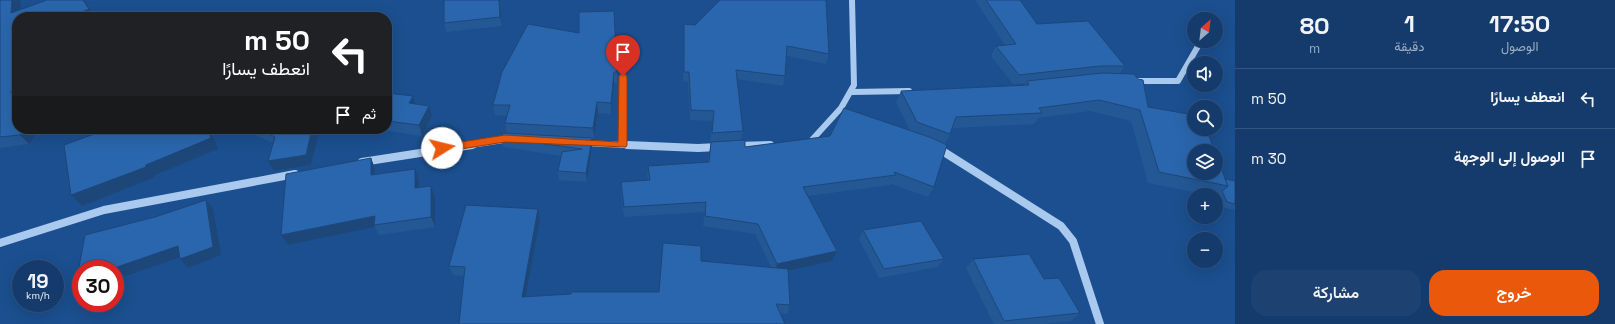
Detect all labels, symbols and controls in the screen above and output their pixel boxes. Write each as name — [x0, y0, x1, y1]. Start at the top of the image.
text: 1 — [1404, 8, 1415, 39]
text: 17:50 — [1489, 8, 1550, 39]
text: 80 — [1300, 10, 1330, 41]
north arrow — [1187, 12, 1223, 48]
map controls — [1187, 12, 1223, 268]
text: 50 m — [244, 22, 310, 58]
icon: left — [324, 28, 376, 80]
pin — [606, 35, 640, 76]
text: دقيقة — [1394, 38, 1424, 55]
text: الوصول — [1501, 38, 1538, 55]
text: m — [1309, 40, 1320, 57]
icon: arrive — [612, 41, 634, 63]
button: sound — [1187, 56, 1223, 92]
text: انعطف يسارًا — [222, 57, 310, 80]
text: انعطف يسارًا — [1490, 87, 1565, 106]
icon: left — [1577, 88, 1599, 110]
text: 50 m — [1251, 89, 1286, 108]
button: search — [1187, 100, 1223, 136]
icon: arrive — [332, 104, 354, 126]
text: ثم — [362, 104, 376, 123]
position arrow — [421, 127, 463, 169]
button: layers — [1187, 144, 1223, 180]
text: الوصول إلى الوجهة — [1454, 147, 1565, 166]
icon: arrive — [1577, 148, 1599, 170]
text: 30 m — [1251, 149, 1286, 168]
button: + — [1187, 188, 1223, 224]
button: − — [1187, 232, 1223, 268]
speed limit sign: 30 — [72, 260, 124, 312]
text: 19 — [27, 268, 49, 294]
button: مشاركة — [1251, 270, 1421, 316]
button: خروج — [1429, 270, 1599, 316]
text: km/h — [26, 289, 50, 302]

